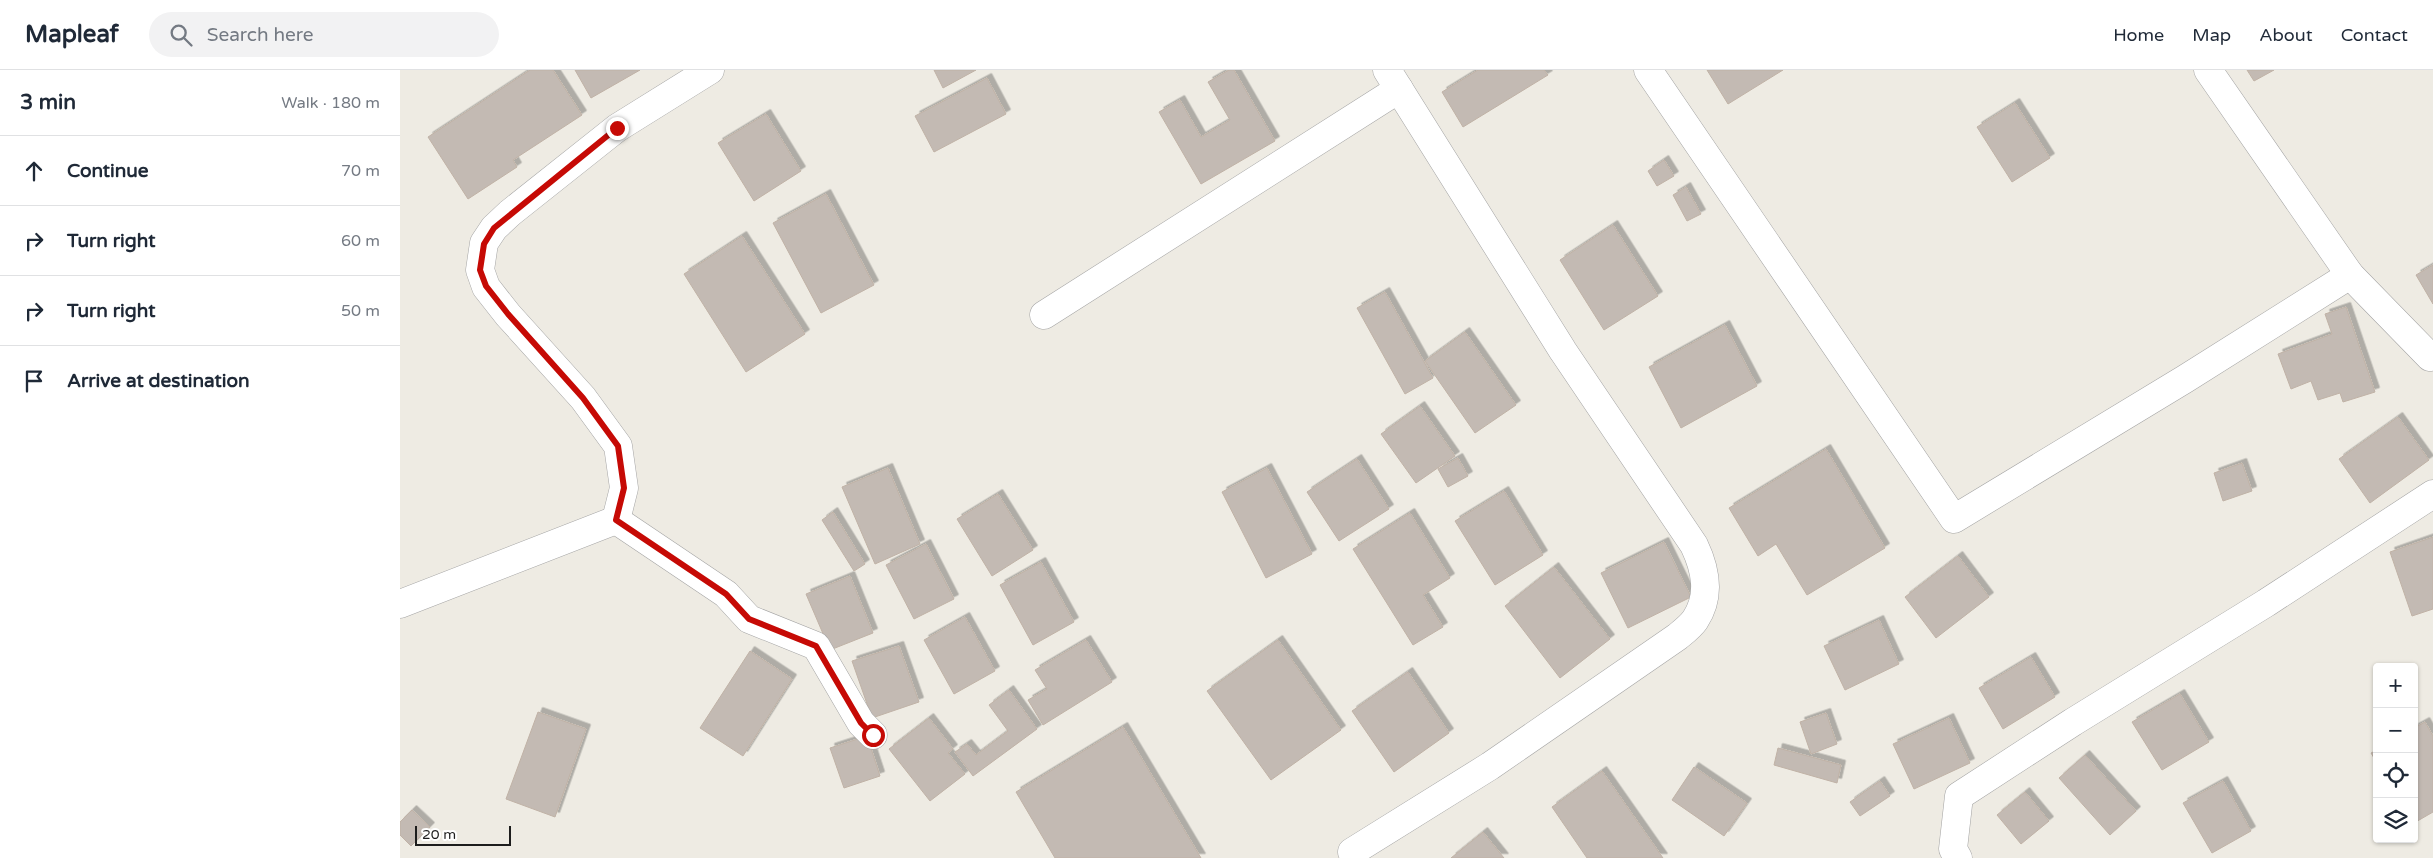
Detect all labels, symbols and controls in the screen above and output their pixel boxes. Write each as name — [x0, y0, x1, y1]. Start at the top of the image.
search box — [149, 12, 499, 57]
text: Mapleaf — [25, 20, 119, 49]
icon: search — [167, 21, 195, 49]
text: Search here — [207, 24, 314, 46]
text: Home — [2113, 24, 2164, 46]
text: Map — [2192, 24, 2231, 46]
text: About — [2259, 24, 2313, 46]
text: Contact — [2341, 24, 2408, 46]
text: 3 min — [20, 90, 76, 115]
text: Walk · 180 m — [281, 93, 380, 113]
route end — [606, 117, 629, 140]
icon: ahead — [20, 157, 48, 185]
text: Continue — [67, 160, 149, 182]
text: 70 m — [341, 161, 380, 181]
icon: right — [20, 227, 48, 255]
text: Turn right — [67, 230, 155, 252]
text: 60 m — [341, 231, 380, 251]
icon: right — [20, 297, 48, 325]
text: Turn right — [67, 300, 155, 322]
text: 50 m — [341, 301, 380, 321]
icon: arrive — [20, 367, 48, 395]
text: Arrive at destination — [67, 370, 250, 392]
map controls — [2373, 663, 2418, 843]
button: + — [2373, 663, 2418, 708]
button: − — [2373, 708, 2418, 753]
route start — [862, 724, 885, 747]
button: locate — [2373, 753, 2418, 798]
button: layers — [2373, 798, 2418, 843]
scale bar — [415, 823, 511, 846]
text: 20 m — [422, 826, 456, 843]

